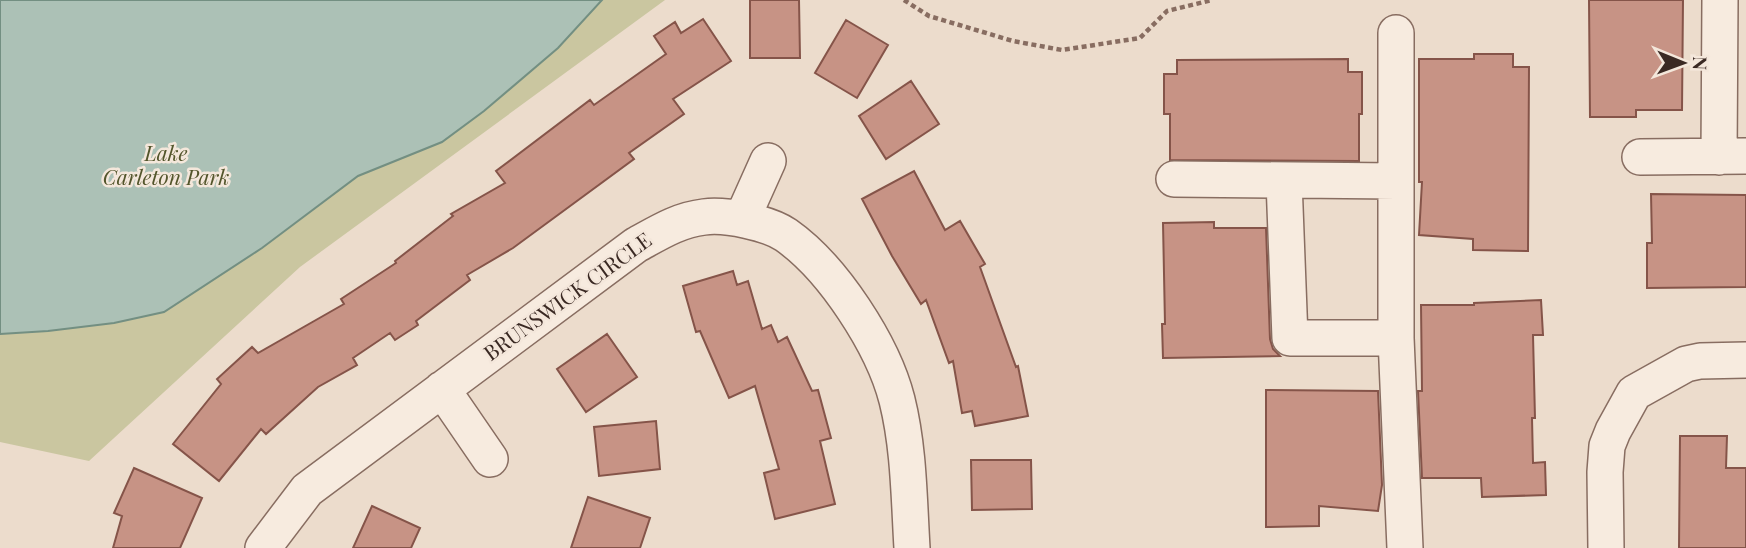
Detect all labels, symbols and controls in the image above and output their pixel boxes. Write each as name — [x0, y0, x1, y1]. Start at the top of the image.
north arrow — [1648, 28, 1718, 98]
text: N — [1688, 56, 1714, 71]
park label: Lake Carleton Park — [103, 138, 229, 190]
street label: BRUNSWICK CIRCLE — [477, 225, 656, 366]

